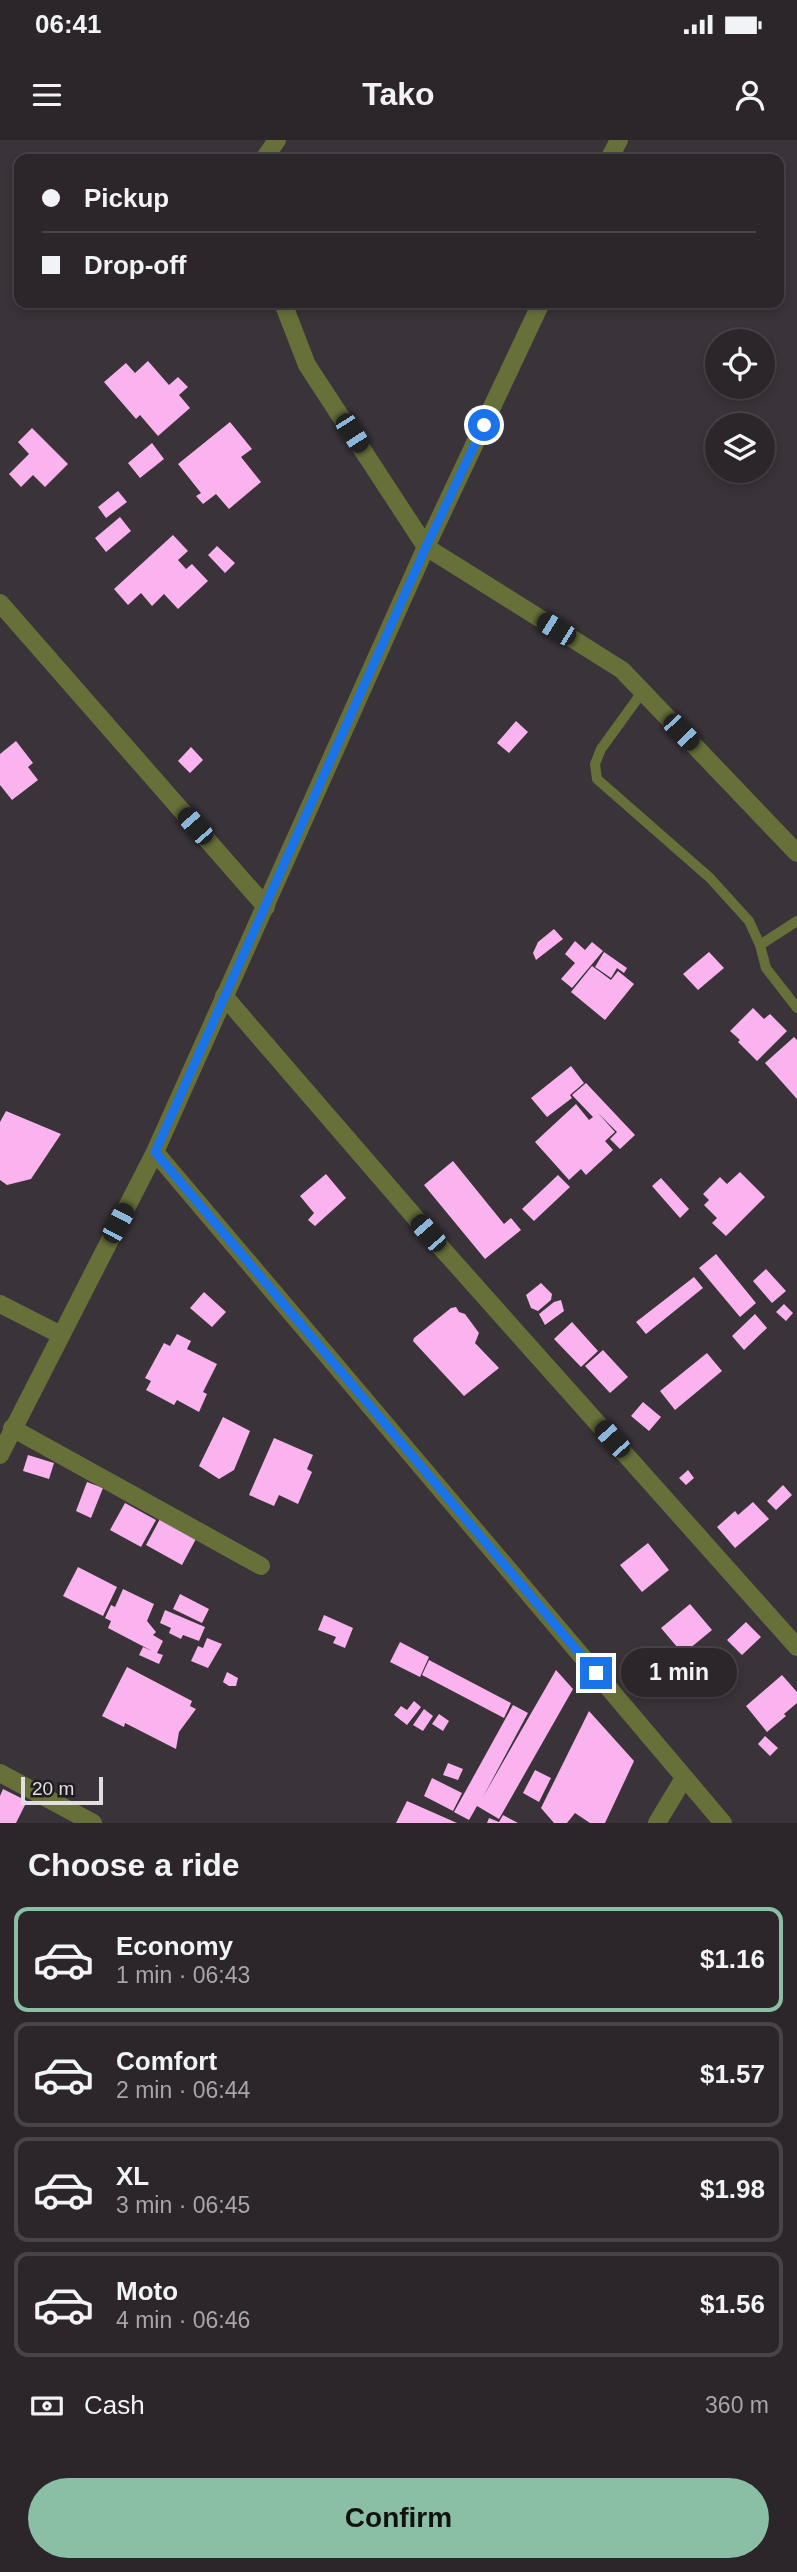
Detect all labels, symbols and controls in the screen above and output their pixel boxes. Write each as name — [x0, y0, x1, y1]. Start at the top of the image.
text: 06:41 — [35, 9, 102, 39]
icon: menu — [28, 76, 66, 114]
text: Tako — [362, 76, 435, 112]
icon: person — [731, 76, 769, 114]
text: Pickup — [84, 183, 169, 213]
text: Drop-off — [84, 250, 187, 280]
map controls — [705, 329, 775, 483]
button: locate — [705, 329, 775, 399]
route start — [468, 409, 500, 441]
car — [332, 410, 373, 456]
button: layers — [705, 413, 775, 483]
car — [533, 609, 580, 649]
car — [659, 710, 704, 754]
car — [174, 803, 217, 849]
car — [99, 1200, 138, 1246]
car — [407, 1210, 450, 1256]
car — [591, 1416, 634, 1462]
callout: 1 min — [620, 1648, 736, 1698]
route end — [580, 1657, 612, 1689]
text: 1 min — [649, 1659, 709, 1685]
scale bar — [21, 1774, 103, 1806]
text: 20 m — [32, 1778, 74, 1799]
text: Choose a ride — [28, 1847, 240, 1883]
icon: car — [32, 1928, 95, 1991]
text: Economy — [116, 1931, 233, 1961]
text: $1.16 — [700, 1944, 765, 1974]
text: 1 min · 06:43 — [116, 1962, 250, 1988]
icon: car — [32, 2043, 95, 2106]
text: Comfort — [116, 2046, 217, 2076]
text: $1.57 — [700, 2059, 765, 2089]
text: 2 min · 06:44 — [116, 2077, 250, 2103]
icon: car — [32, 2158, 95, 2221]
text: XL — [116, 2161, 149, 2191]
text: $1.98 — [700, 2174, 765, 2204]
text: 3 min · 06:45 — [116, 2192, 250, 2218]
icon: car — [32, 2273, 95, 2336]
text: Moto — [116, 2276, 178, 2306]
text: $1.56 — [700, 2289, 765, 2319]
text: 4 min · 06:46 — [116, 2307, 250, 2333]
icon: cash — [28, 2387, 66, 2425]
text: Cash — [84, 2390, 145, 2420]
text: 360 m — [705, 2392, 769, 2418]
button: Confirm — [28, 2478, 769, 2558]

